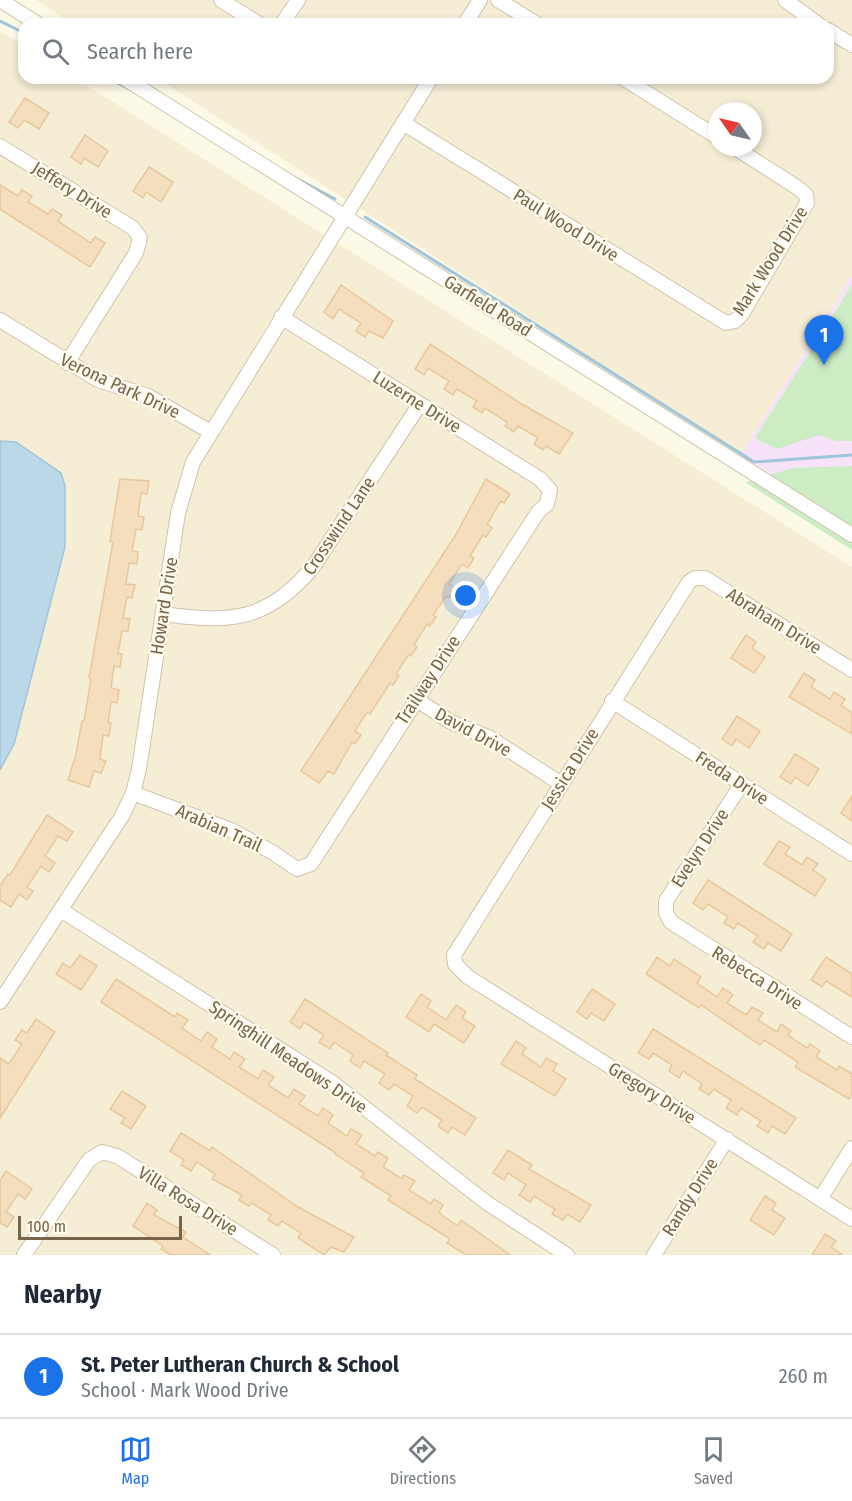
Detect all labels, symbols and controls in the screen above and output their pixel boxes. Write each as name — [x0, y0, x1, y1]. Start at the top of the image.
search box — [18, 18, 834, 84]
icon: search — [39, 35, 72, 68]
text: Search here — [87, 38, 193, 65]
north arrow — [708, 102, 762, 156]
street label: Jeffery Drive — [28, 157, 116, 223]
street label: Paul Wood Drive — [509, 184, 623, 266]
street label: Mark Wood Drive — [728, 202, 812, 320]
street label: Garfield Road — [440, 270, 536, 342]
pin: 1 — [804, 316, 844, 365]
street label: Verona Park Drive — [57, 349, 184, 423]
street label: Luzerne Drive — [369, 366, 465, 438]
street label: Crosswind Lane — [298, 473, 380, 579]
street label: Howard Drive — [145, 556, 183, 656]
your location — [451, 581, 480, 610]
street label: Abraham Drive — [722, 583, 826, 659]
street label: Trailway Drive — [391, 631, 465, 729]
street label: David Drive — [431, 703, 515, 761]
street label: Jessica Drive — [536, 724, 604, 814]
street label: Freda Drive — [691, 746, 773, 810]
street label: Arabian Trail — [172, 799, 266, 857]
street label: Evelyn Drive — [666, 804, 734, 891]
street label: Rebecca Drive — [708, 941, 807, 1015]
street label: Springhill Meadows Drive — [205, 996, 371, 1118]
street label: Gregory Drive — [604, 1057, 700, 1129]
street label: Randy Drive — [657, 1154, 723, 1240]
street label: Villa Rosa Drive — [134, 1161, 242, 1241]
scale bar — [18, 1213, 182, 1240]
text: 100 m — [27, 1217, 66, 1236]
text: Nearby — [24, 1279, 101, 1310]
text: St. Peter Lutheran Church & School — [81, 1351, 399, 1378]
text: 1 — [39, 1364, 48, 1388]
text: 260 m — [779, 1364, 828, 1388]
text: School · Mark Wood Drive — [81, 1378, 289, 1402]
tab: Map — [119, 1433, 152, 1488]
tab: Directions — [390, 1433, 456, 1488]
tab: Saved — [694, 1433, 733, 1488]

